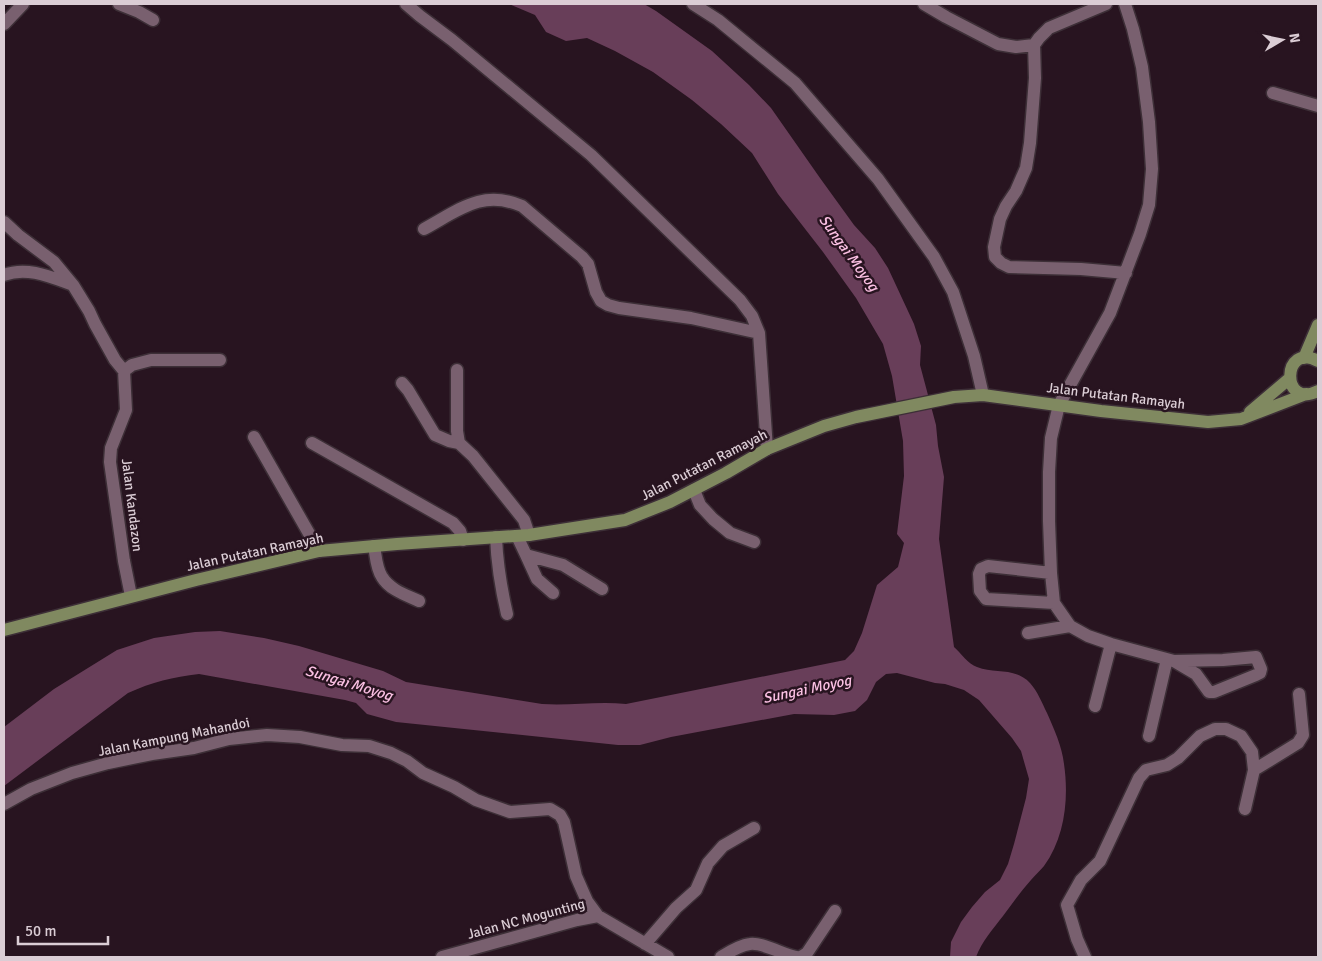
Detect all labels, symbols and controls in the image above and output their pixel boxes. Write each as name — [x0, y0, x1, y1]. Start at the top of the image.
north arrow — [1257, 15, 1307, 65]
text: N — [1285, 32, 1304, 44]
water label: Sungai Moyog — [815, 211, 883, 296]
street label: Jalan Putatan Ramayah — [1046, 379, 1186, 413]
street label: Jalan Putatan Ramayah — [638, 426, 770, 504]
street label: Jalan Kandazon — [118, 458, 146, 552]
street label: Jalan Putatan Ramayah — [185, 529, 325, 575]
water label: Sungai Moyog — [303, 661, 396, 705]
water label: Sungai Moyog — [761, 671, 854, 707]
street label: Jalan Kampung Mahandoi — [97, 714, 251, 760]
street label: Jalan NC Mogunting — [465, 895, 587, 943]
scale bar — [18, 914, 108, 946]
text: 50 m — [25, 922, 56, 940]

